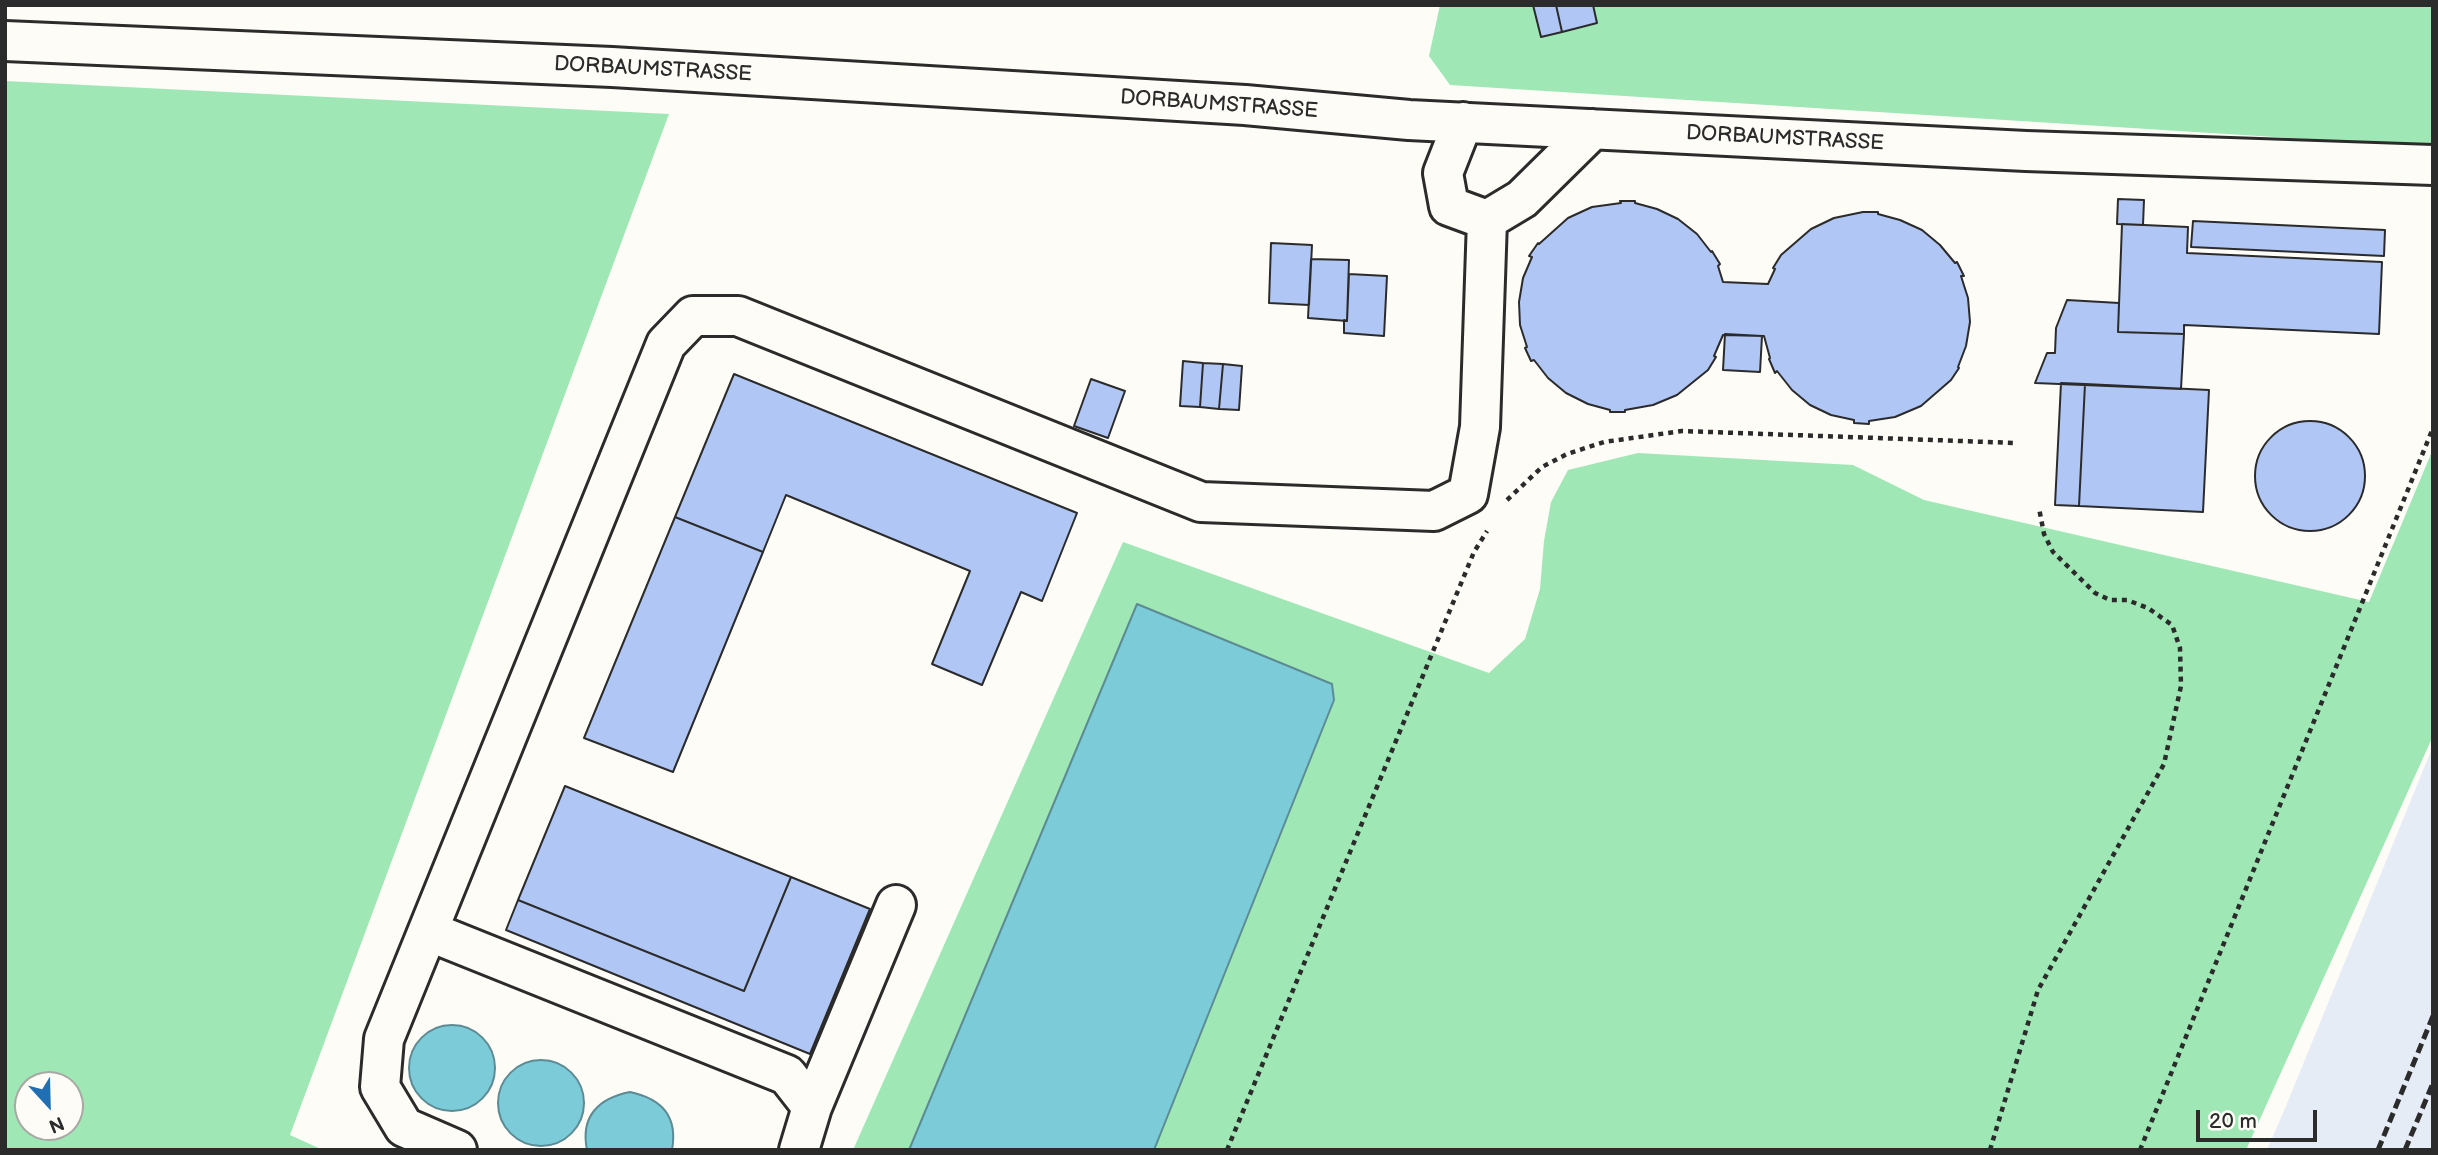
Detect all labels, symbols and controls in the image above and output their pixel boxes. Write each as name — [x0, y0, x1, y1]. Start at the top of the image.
street label: DORBAUMSTRASSE — [553, 52, 753, 88]
street label: DORBAUMSTRASSE — [1119, 86, 1319, 124]
street label: DORBAUMSTRASSE — [1685, 121, 1885, 157]
north arrow — [14, 1071, 84, 1141]
scale bar — [2200, 1096, 2321, 1140]
text: 20 m — [2209, 1109, 2257, 1134]
text: N — [45, 1111, 67, 1137]

